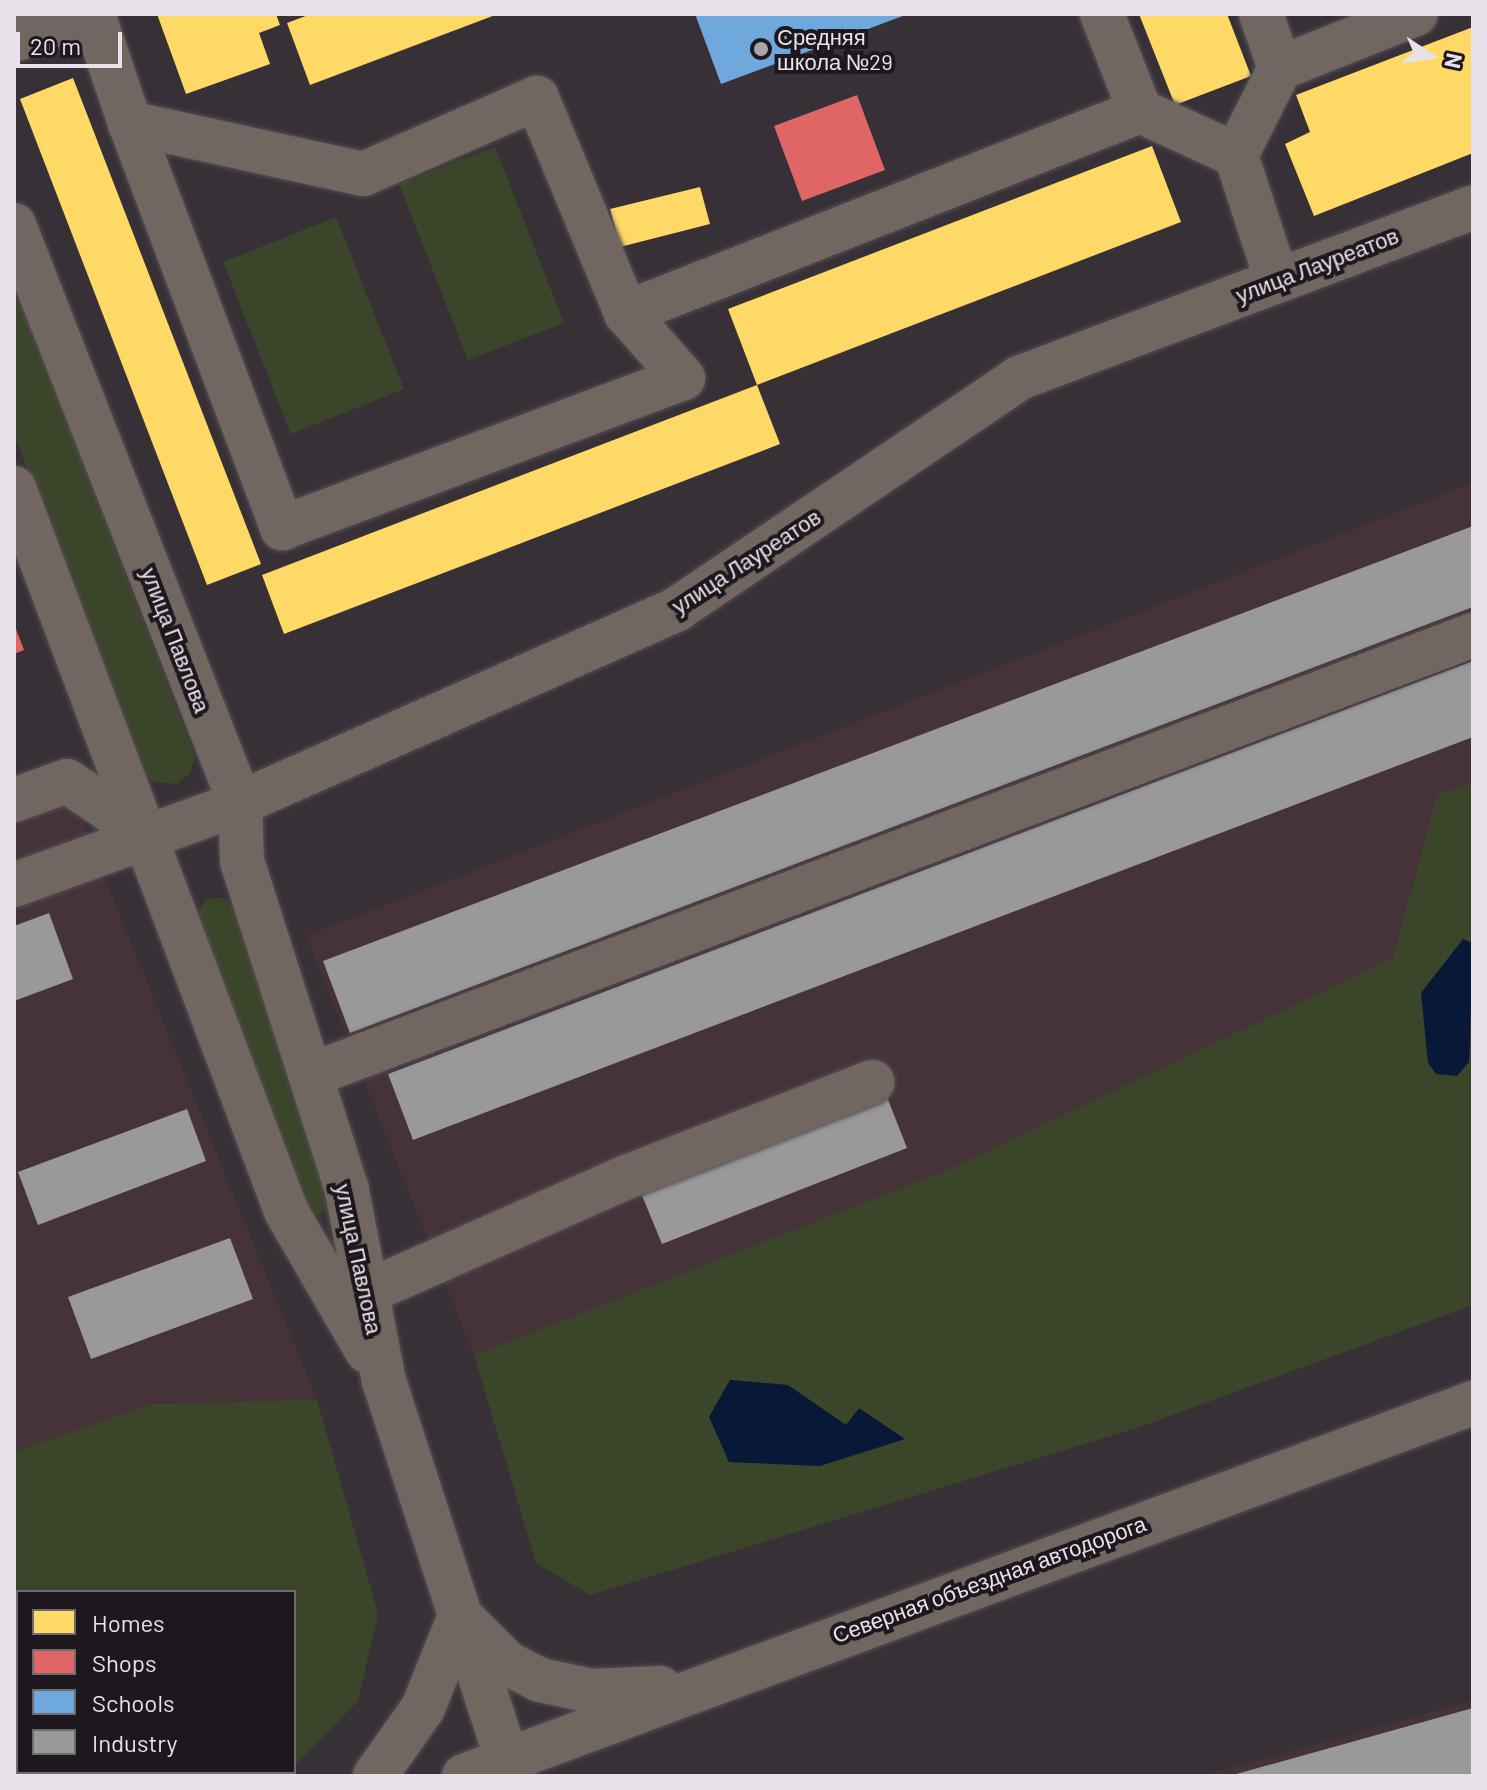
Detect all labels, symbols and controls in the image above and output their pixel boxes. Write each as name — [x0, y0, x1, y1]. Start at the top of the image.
scale bar — [20, 16, 126, 66]
north arrow — [1391, 16, 1471, 96]
place label: Средняя школа №29 — [777, 23, 893, 74]
text: 20 m — [30, 31, 81, 60]
marker: Средняя школа №29 — [752, 40, 770, 58]
text: N — [1440, 51, 1469, 71]
street label: улица Лауреатов — [1232, 222, 1402, 308]
street label: улица Лауреатов — [667, 503, 825, 619]
street label: улица Павлова — [136, 564, 216, 716]
street label: улица Павлова — [330, 1181, 388, 1337]
street label: Северная объездная автодорога — [829, 1510, 1149, 1648]
legend — [16, 1590, 296, 1774]
text: Homes — [92, 1608, 165, 1637]
text: Shops — [92, 1648, 157, 1677]
text: Schools — [92, 1688, 175, 1717]
text: Industry — [92, 1728, 178, 1757]

